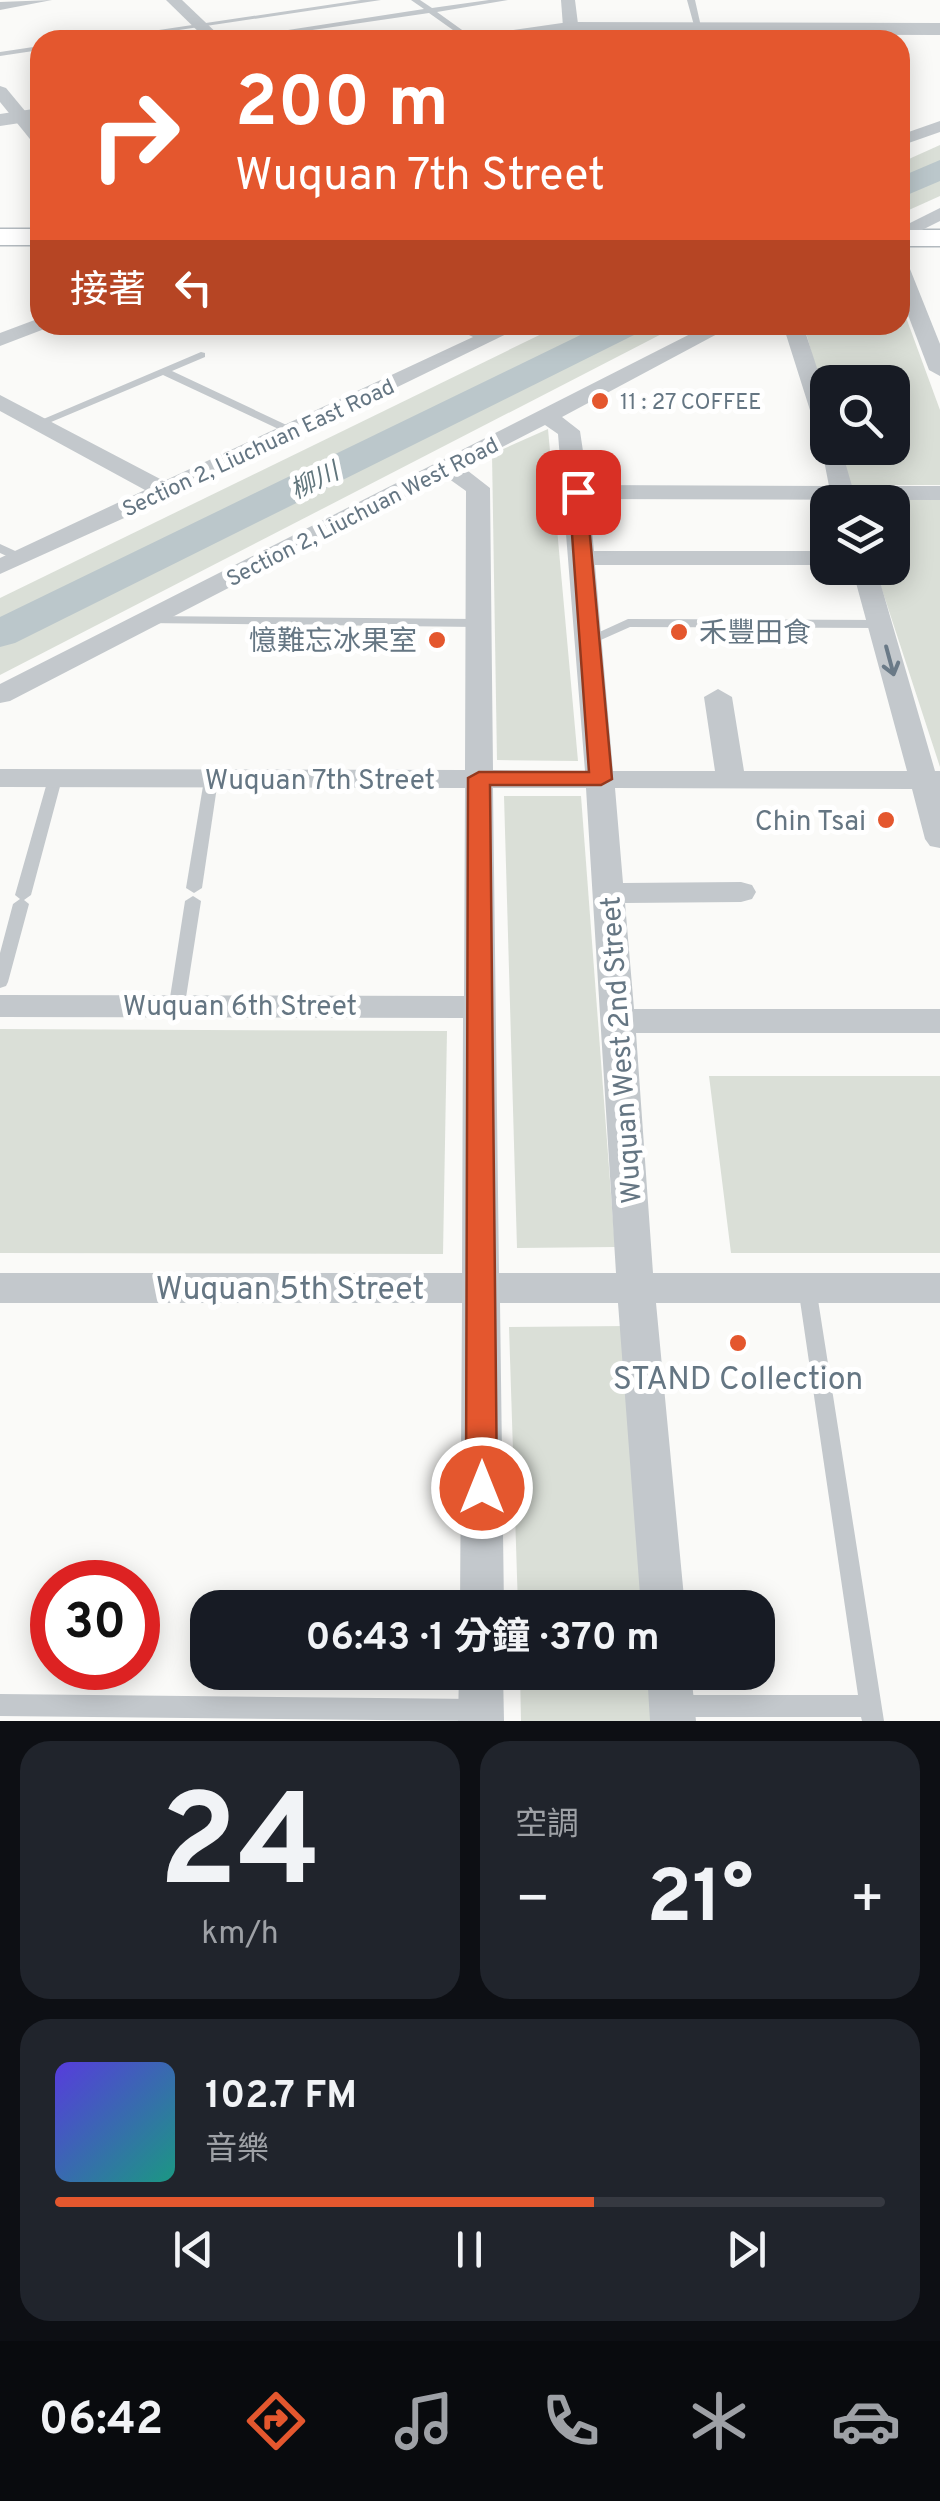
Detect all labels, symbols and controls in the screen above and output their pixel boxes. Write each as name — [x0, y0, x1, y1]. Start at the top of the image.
text: 200 m — [235, 62, 449, 151]
icon: right — [70, 70, 200, 200]
text: Wuquan 7th Street — [235, 149, 605, 206]
icon: left — [166, 260, 221, 315]
text: 接著 — [70, 268, 146, 317]
map controls — [810, 365, 910, 585]
button: search — [810, 365, 910, 465]
street label: Section 2, Liuchuan East Road — [119, 374, 399, 524]
marker: 11 : 27 COFFEE — [589, 390, 611, 412]
place label: 11 : 27 COFFEE — [620, 390, 761, 417]
street label: Section 2, Liuchuan West Road — [223, 433, 504, 594]
pin — [536, 450, 621, 535]
water label: 柳川 — [286, 456, 347, 508]
icon: arrive — [551, 465, 606, 520]
button: layers — [810, 485, 910, 585]
place label: 禾豐田食 — [699, 617, 811, 653]
marker: 禾豐田食 — [668, 621, 690, 643]
place label: 憶難忘冰果室 — [249, 625, 417, 661]
marker: 憶難忘冰果室 — [426, 629, 448, 651]
one-way arrow — [882, 645, 901, 676]
street label: Wuquan 7th Street — [205, 764, 435, 800]
place label: Chin Tsai — [755, 805, 866, 841]
marker: Chin Tsai — [875, 809, 897, 831]
street label: Wuquan West 2nd Street — [594, 895, 652, 1205]
street label: Wuquan 6th Street — [123, 990, 357, 1026]
street label: Wuquan 5th Street — [156, 1271, 424, 1311]
marker: STAND Collection — [727, 1332, 749, 1354]
place label: STAND Collection — [613, 1361, 863, 1401]
position arrow — [430, 1436, 534, 1540]
speed limit sign: 30 — [30, 1560, 160, 1690]
text: 06:43 · 1 分鐘 · 370 m — [306, 1615, 659, 1664]
text: 24 — [158, 1767, 322, 1932]
text: 空調 — [515, 1806, 579, 1846]
text: 21° — [646, 1854, 754, 1949]
text: − — [515, 1867, 550, 1937]
text: + — [850, 1867, 885, 1937]
text: km/h — [201, 1915, 279, 1955]
text: 102.7 FM — [205, 2073, 357, 2122]
text: 音樂 — [205, 2131, 269, 2171]
icon: previous — [166, 2222, 221, 2277]
icon: pause — [442, 2222, 497, 2277]
icon: next — [719, 2222, 774, 2277]
icon: directions — [241, 2386, 311, 2456]
icon: music — [389, 2386, 459, 2456]
icon: phone — [536, 2386, 606, 2456]
icon: climate — [684, 2386, 754, 2456]
icon: car — [831, 2386, 901, 2456]
text: 06:42 — [39, 2393, 163, 2450]

